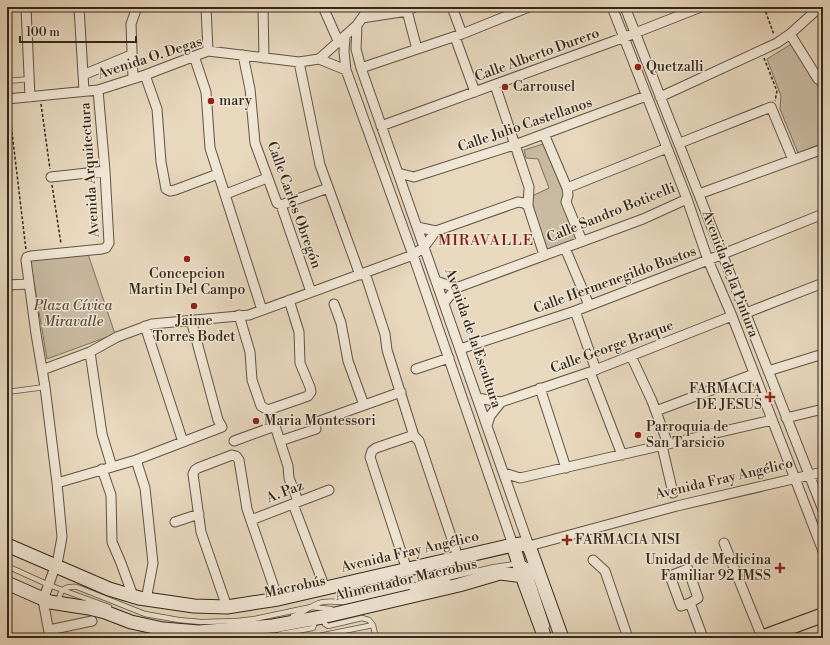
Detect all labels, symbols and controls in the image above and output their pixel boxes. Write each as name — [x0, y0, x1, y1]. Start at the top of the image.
scale bar — [20, 18, 136, 44]
street label: Calle Alberto Durero — [472, 24, 602, 86]
text: 100 m — [26, 25, 60, 40]
street label: Avenida O. Degas — [94, 33, 205, 84]
place label: Quetzalli — [646, 58, 704, 76]
marker: Quetzalli — [633, 62, 643, 72]
place label: Carrousel — [513, 78, 575, 96]
marker: Carrousel — [500, 82, 510, 92]
place label: mary — [219, 92, 252, 110]
street label: Calle Julio Castellanos — [455, 94, 595, 156]
marker: mary — [206, 96, 216, 106]
street label: Avenida Arquitectura — [76, 101, 104, 239]
street label: Calle Carlos Obregón — [263, 139, 326, 272]
street label: Calle Sandro Boticelli — [544, 179, 678, 247]
street label: Avenida de la Pintura — [697, 207, 763, 341]
district label: MIRAVALLE — [438, 231, 534, 250]
street label: Calle Hermenegildo Bustos — [531, 242, 699, 318]
marker: Concepcion Martin Del Campo — [182, 254, 192, 264]
place label: Concepcion Martin Del Campo — [129, 265, 245, 299]
street label: Avenida de la Escultura — [440, 265, 506, 411]
park label: Plaza Cívica Miravalle — [33, 297, 112, 331]
marker: Jaime Torres Bodet — [189, 301, 199, 311]
place label: Jaime Torres Bodet — [153, 312, 235, 346]
street label: Calle George Braque — [548, 316, 676, 378]
place label: FARMACIA DE JESUS — [689, 380, 762, 414]
marker: FARMACIA DE JESUS — [765, 392, 775, 402]
place label: Maria Montessori — [264, 412, 376, 430]
marker: Maria Montessori — [251, 416, 261, 426]
place label: Parroquia de San Tarsicio — [646, 418, 728, 452]
marker: Parroquia de San Tarsicio — [633, 430, 643, 440]
street label: Avenida Fray Angélico — [652, 454, 795, 504]
street label: A. Paz — [263, 477, 307, 508]
street label: Avenida Fray Angélico — [338, 527, 481, 577]
place label: FARMACIA NISI — [575, 531, 681, 549]
marker: FARMACIA NISI — [562, 535, 572, 545]
place label: Unidad de Medicina Familiar 92 IMSS — [645, 551, 772, 585]
street label: Alimentador Macrobus — [332, 555, 479, 605]
marker: Unidad de Medicina Familiar 92 IMSS — [774, 562, 786, 574]
street label: Macrobús — [263, 572, 327, 602]

